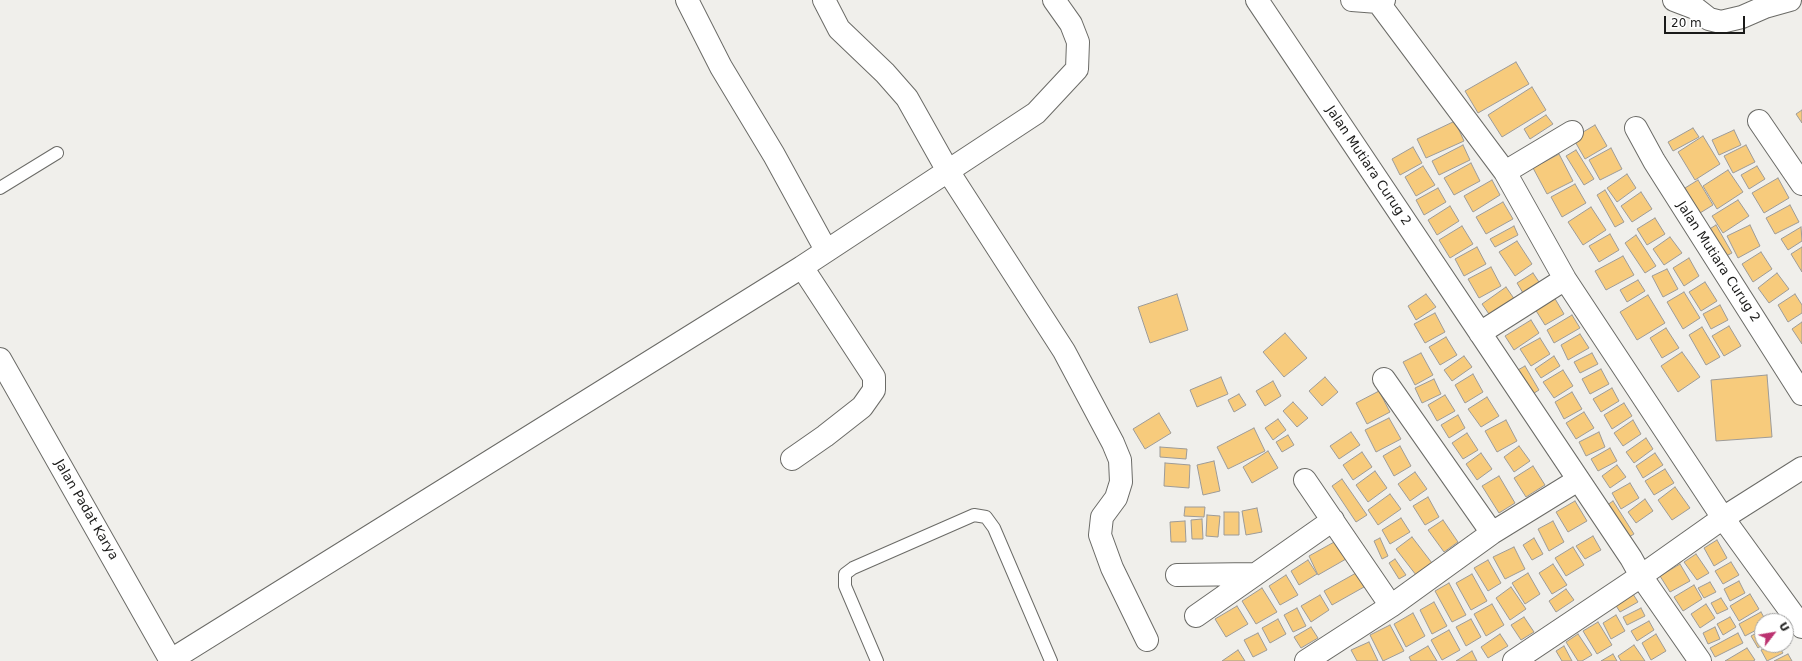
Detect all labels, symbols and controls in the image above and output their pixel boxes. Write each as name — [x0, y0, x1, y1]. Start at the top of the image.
scale bar — [1666, 8, 1747, 34]
text: 20 m — [1671, 16, 1702, 30]
street label: Jalan Mutiara Curug 2 — [1322, 103, 1414, 229]
street label: Jalan Mutiara Curug 2 — [1673, 199, 1763, 325]
street label: Jalan Padat Karya — [51, 457, 121, 563]
north arrow — [1754, 613, 1794, 653]
text: U — [1776, 620, 1792, 634]

